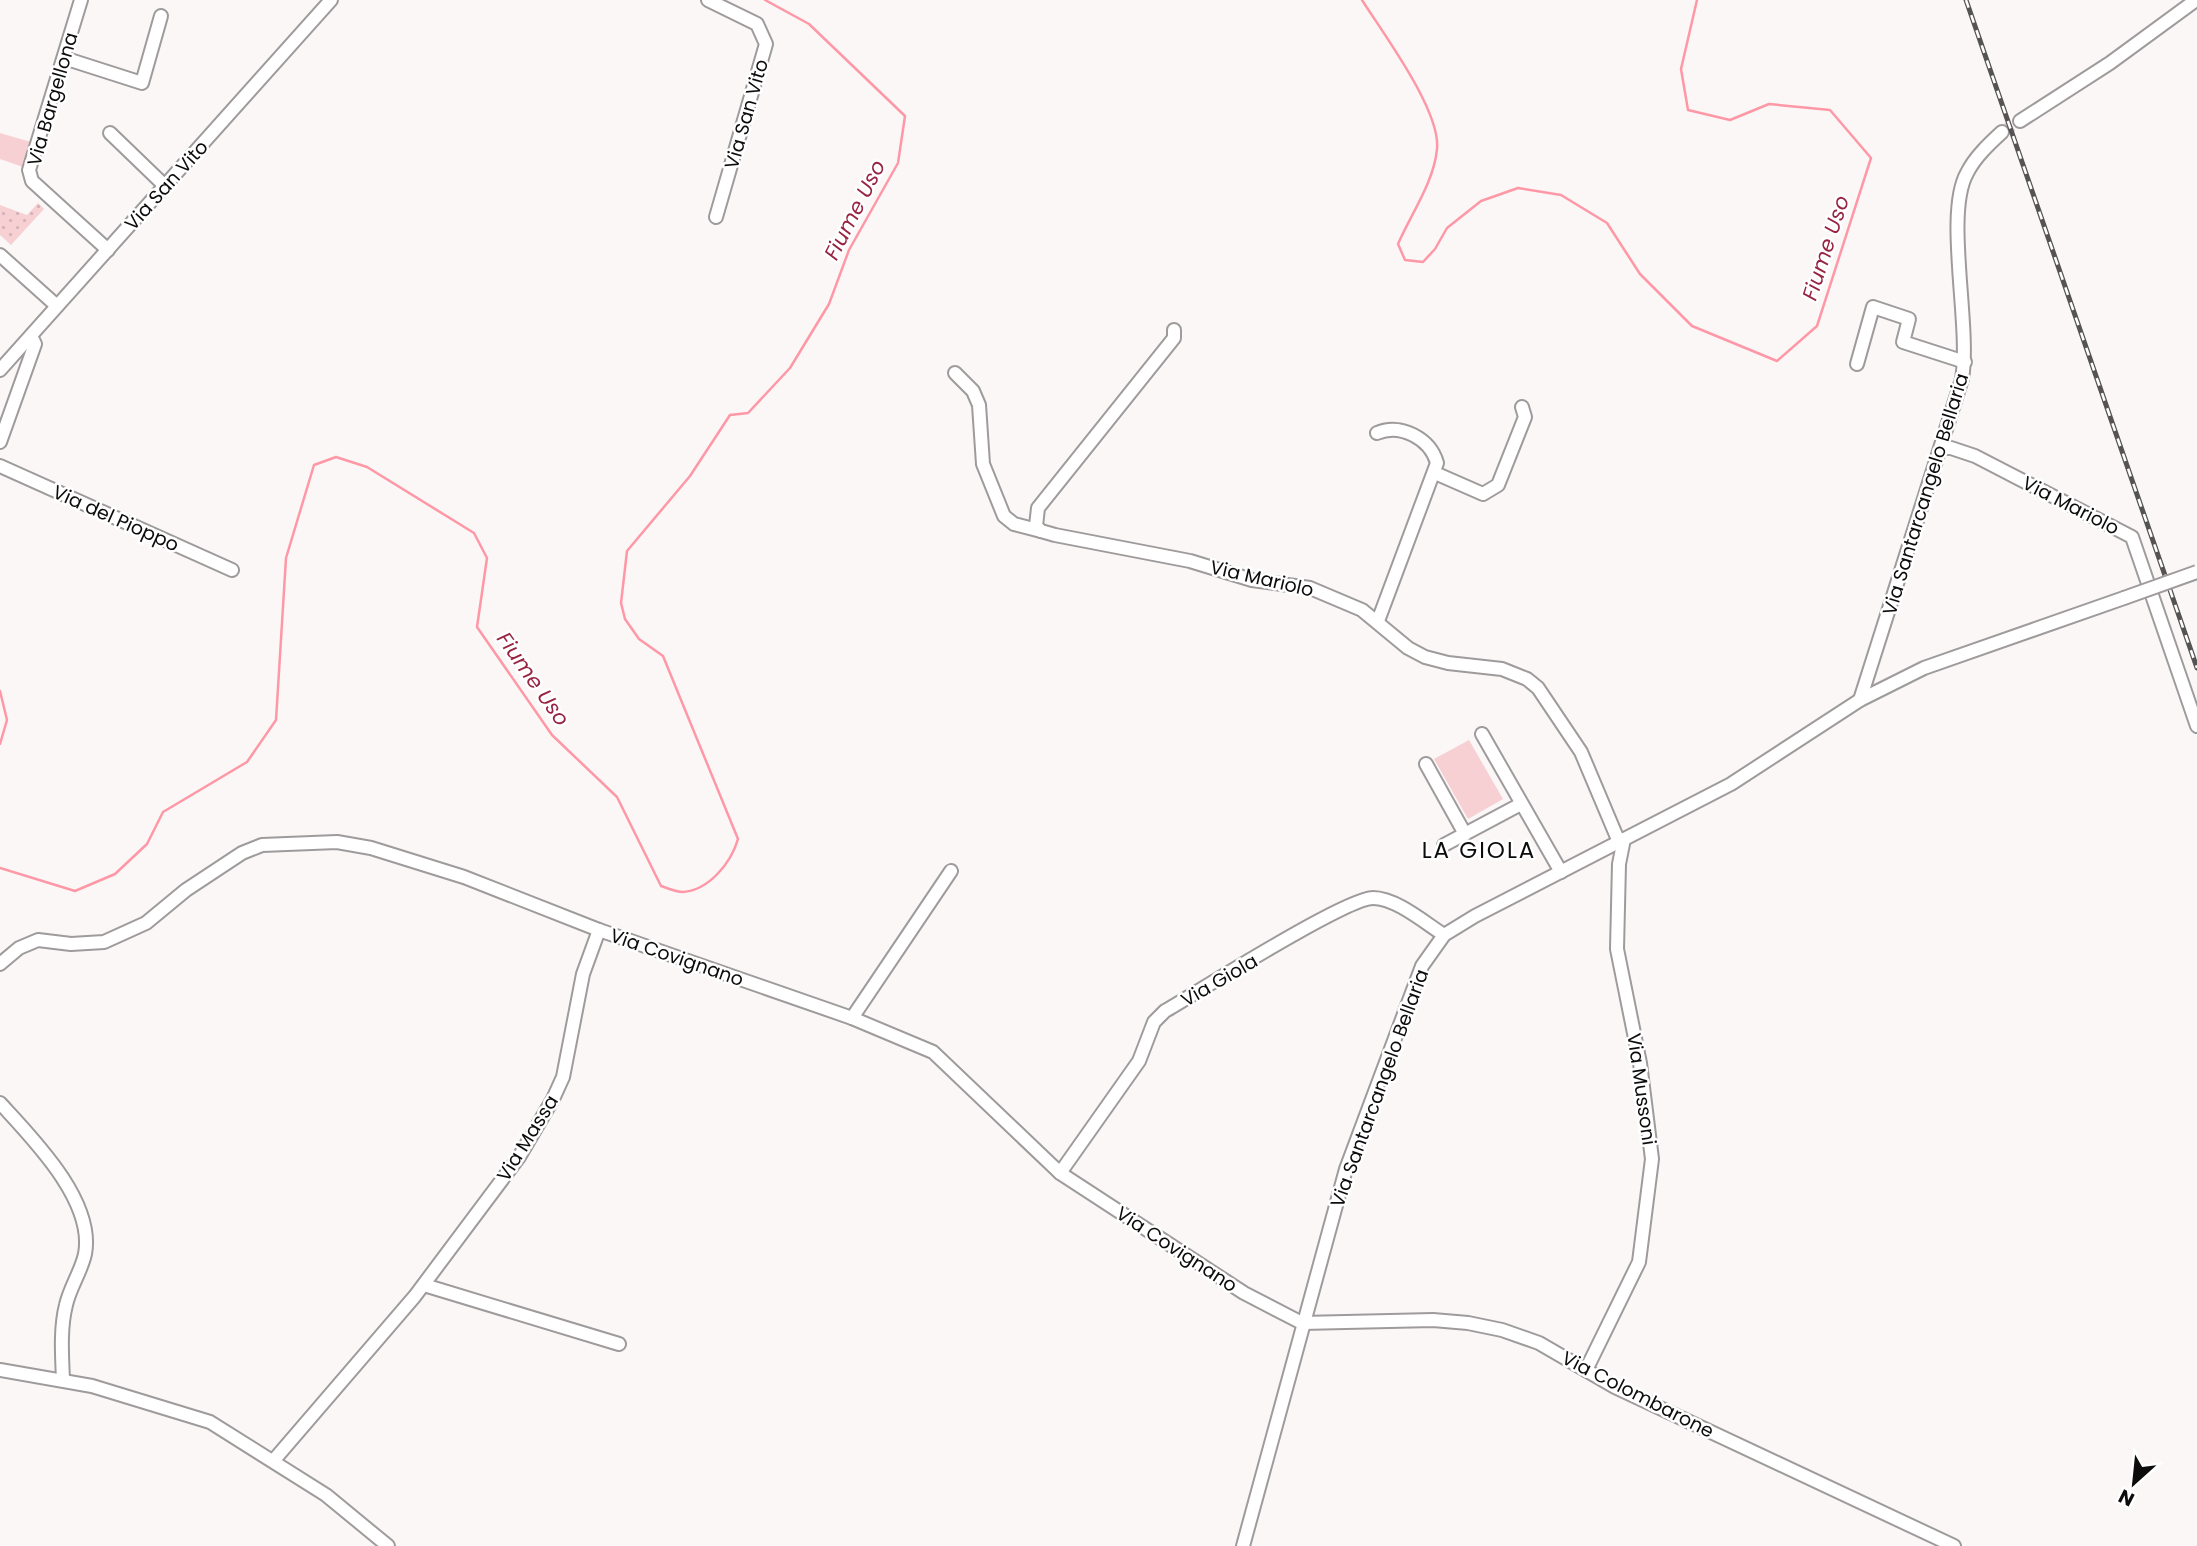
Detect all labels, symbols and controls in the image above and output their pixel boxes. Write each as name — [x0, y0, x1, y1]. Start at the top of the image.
street label: Via Bargellona — [20, 29, 84, 169]
street label: Via San Vito — [718, 56, 775, 172]
street label: Via San Vito — [118, 134, 214, 236]
water label: Fiume Uso — [817, 155, 892, 265]
water label: Fiume Uso — [1795, 192, 1856, 304]
street label: Via Santarcangelo Bellaria — [1876, 370, 1975, 618]
street label: Via Mariolo — [2018, 469, 2124, 541]
street label: Via del Pioppo — [48, 479, 183, 558]
street label: Via Mariolo — [1207, 553, 1316, 603]
water label: Fiume Uso — [490, 626, 576, 732]
district label: LA GIOLA — [1422, 834, 1536, 866]
street label: Via Covignano — [606, 922, 747, 993]
street label: Via Giola — [1176, 948, 1263, 1013]
street label: Via Santarcangelo Bellaria — [1324, 965, 1435, 1211]
street label: Via Mussoni — [1620, 1031, 1663, 1147]
street label: Via Massa — [490, 1090, 565, 1187]
street label: Via Covignano — [1111, 1200, 1243, 1299]
street label: Via Colombarone — [1557, 1344, 1719, 1445]
north arrow — [2099, 1448, 2169, 1518]
text: N — [2114, 1482, 2139, 1513]

